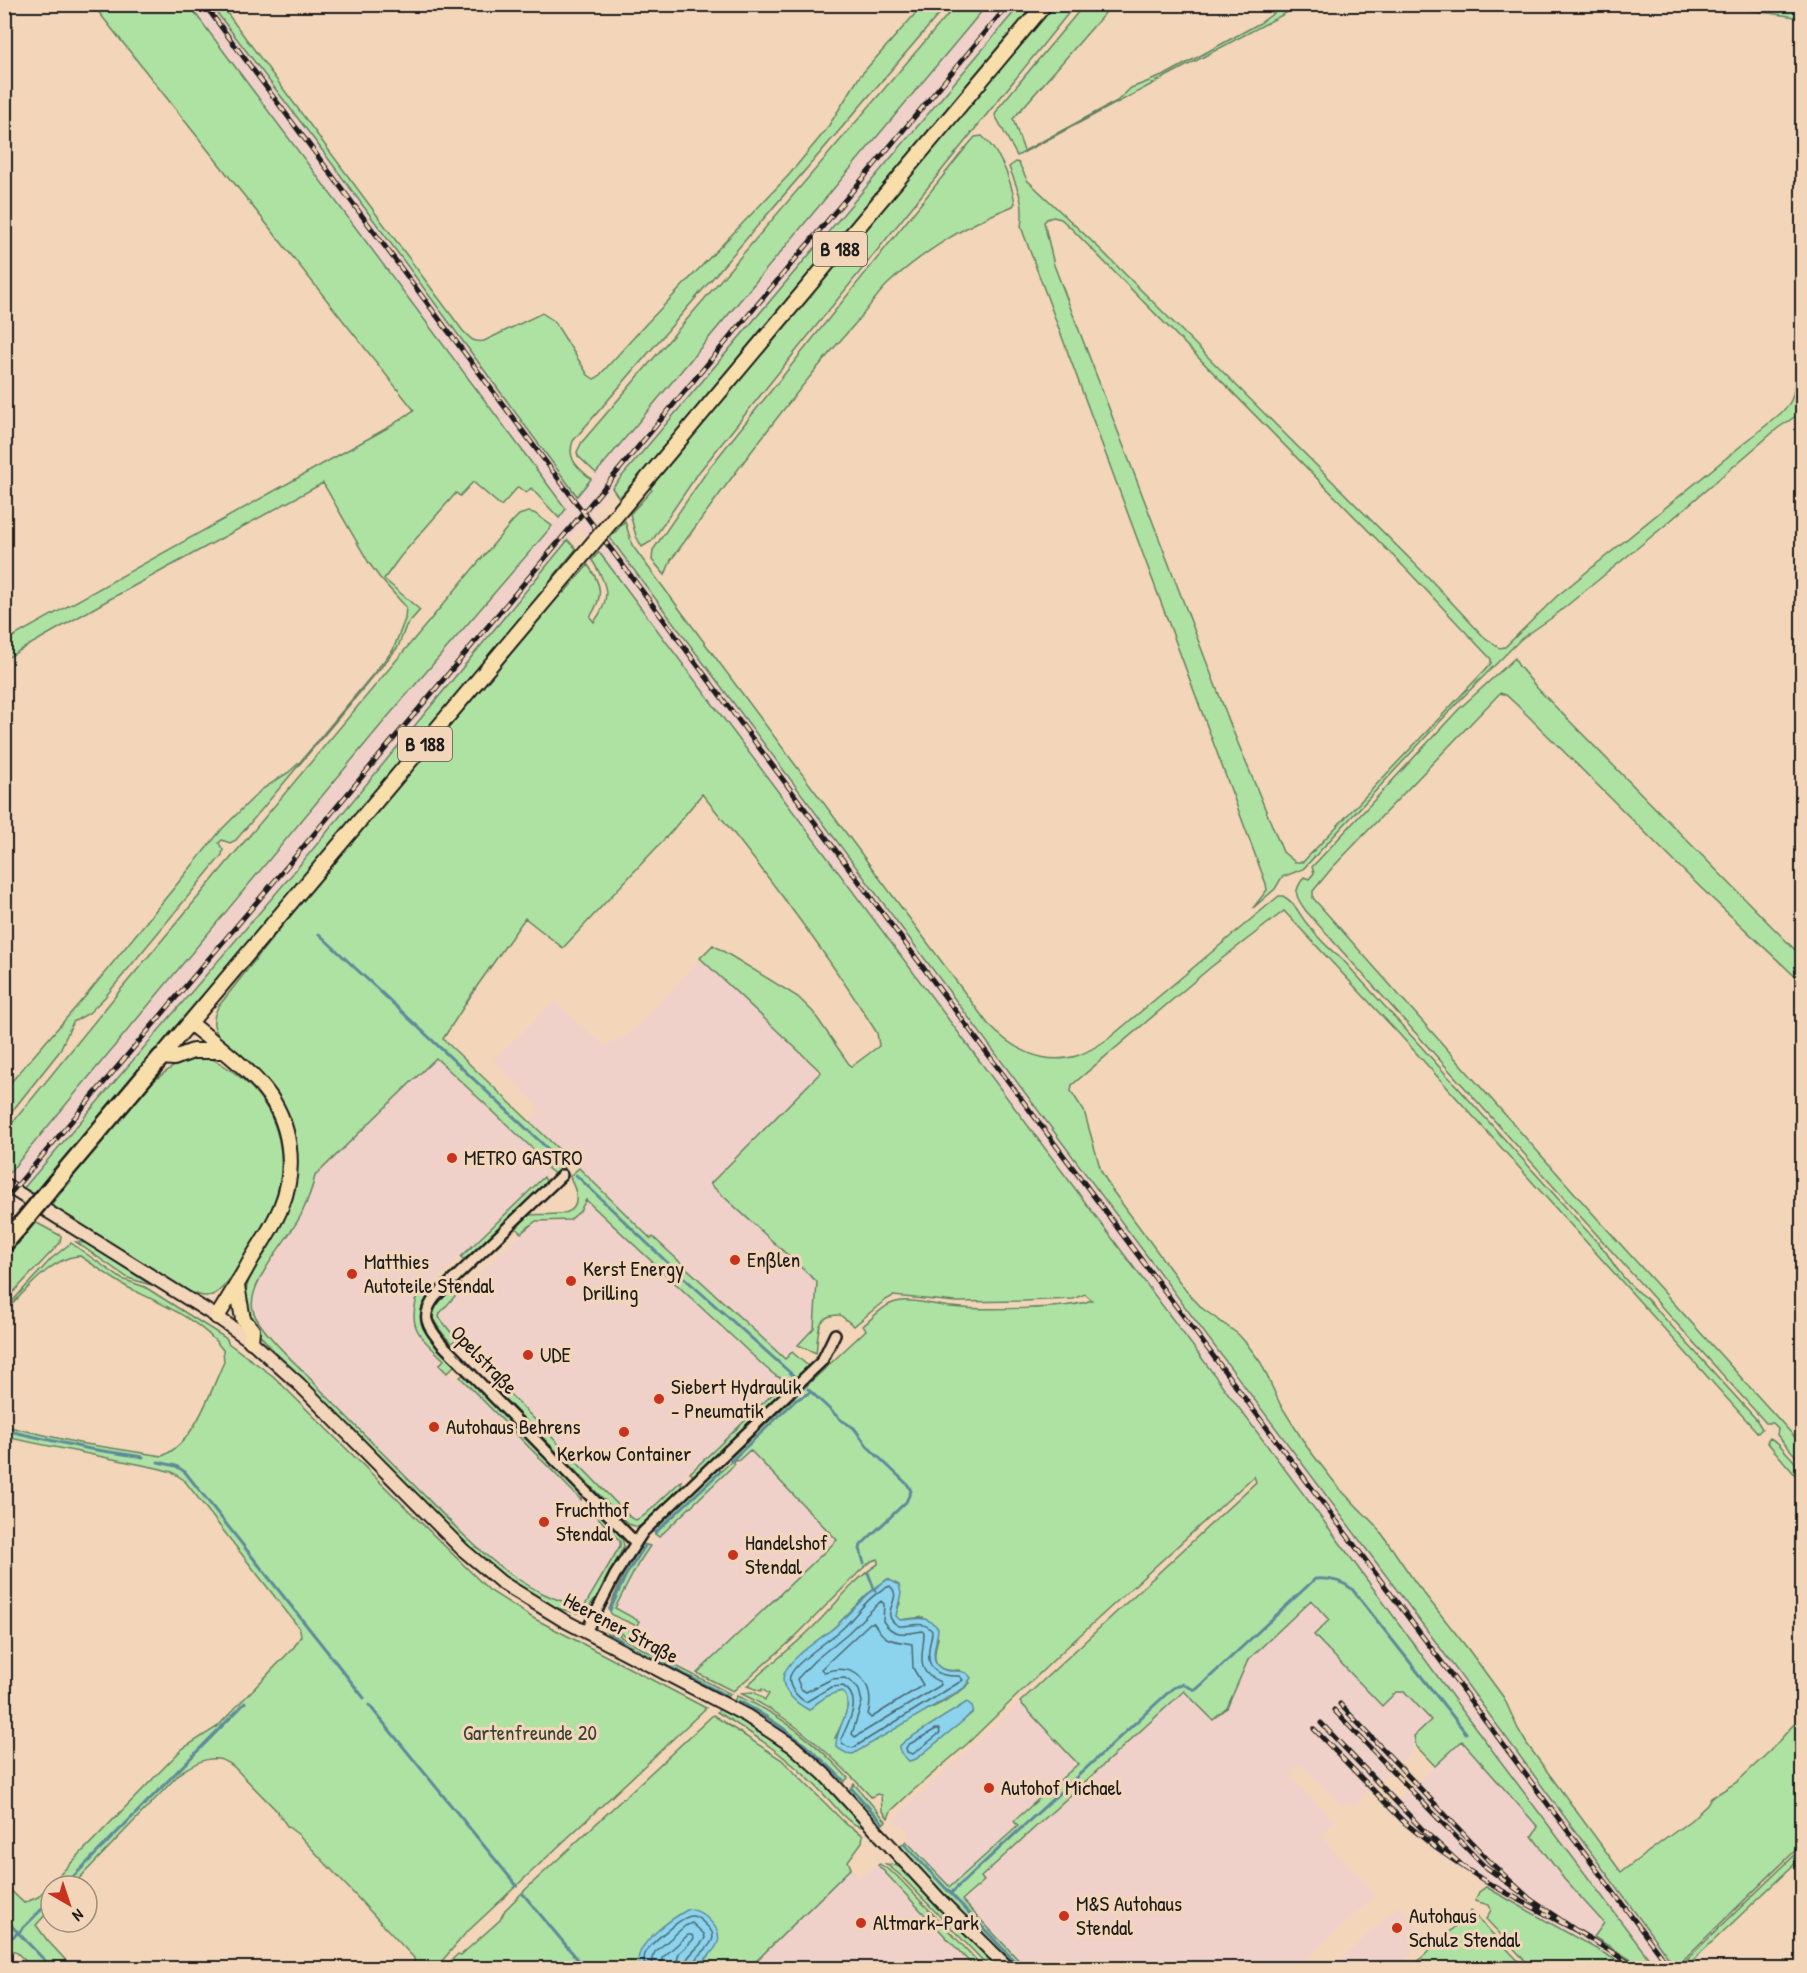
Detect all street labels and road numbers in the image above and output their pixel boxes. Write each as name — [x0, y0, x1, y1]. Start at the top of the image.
road number: B 188 — [813, 232, 867, 266]
road number: B 188 — [398, 727, 452, 761]
street label: Opelstraße — [444, 1319, 525, 1401]
street label: Heerener Straße — [559, 1585, 684, 1670]

